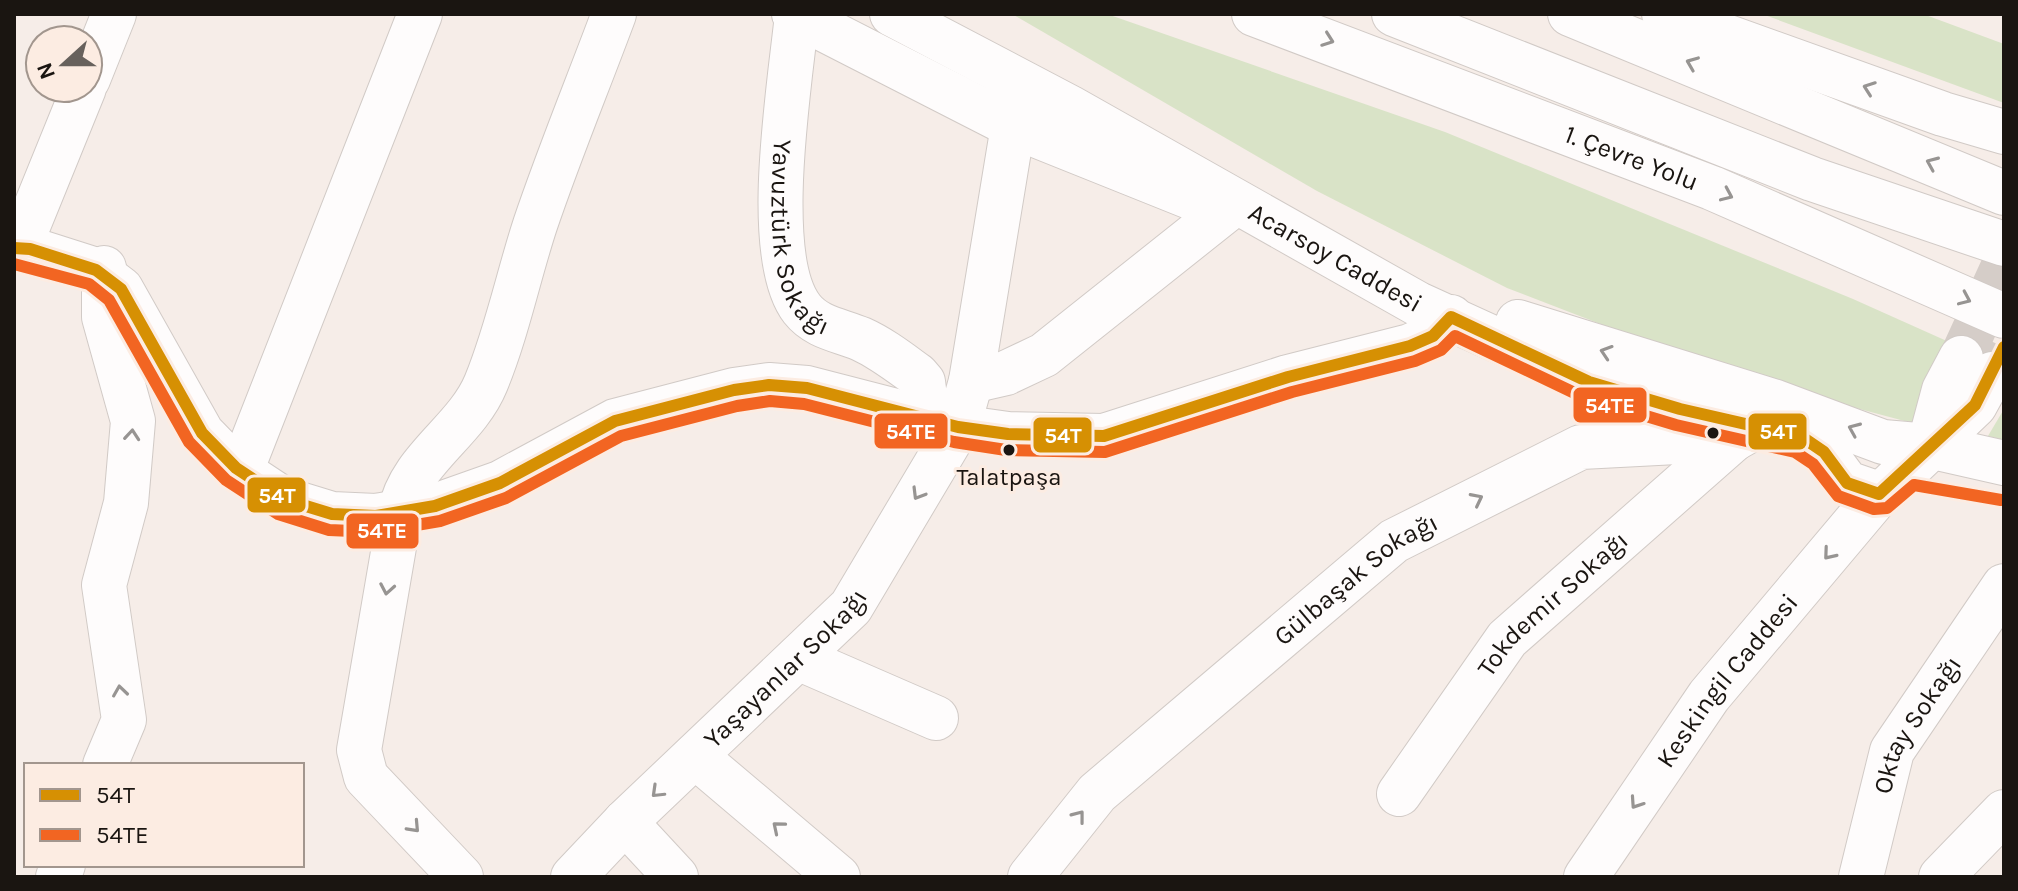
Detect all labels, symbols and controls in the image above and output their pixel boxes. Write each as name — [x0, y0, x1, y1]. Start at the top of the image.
north arrow — [24, 24, 104, 104]
one-way arrow — [1320, 31, 1334, 47]
one-way arrow — [1686, 56, 1700, 72]
text: N — [31, 59, 61, 83]
one-way arrow — [1863, 81, 1877, 97]
street label: 1. Çevre Yolu — [1560, 118, 1703, 197]
street label: Yavuztürk Sokağı — [764, 138, 834, 342]
one-way arrow — [1926, 156, 1940, 172]
one-way arrow — [1719, 185, 1733, 201]
street label: Acarsoy Caddesi — [1243, 197, 1427, 319]
one-way arrow — [1957, 290, 1971, 306]
one-way arrow — [1600, 345, 1614, 361]
line badge: 54TE — [1572, 386, 1648, 424]
text: 54TE — [1585, 393, 1635, 419]
line badge: 54TE — [873, 412, 949, 450]
line badge: 54T — [1747, 412, 1808, 451]
line badge: 54T — [1032, 416, 1093, 454]
text: 54TE — [886, 419, 936, 445]
text: 54T — [1759, 419, 1797, 445]
text: 54T — [1044, 423, 1082, 449]
one-way arrow — [1848, 423, 1862, 439]
unlabelled marker — [1705, 425, 1721, 441]
one-way arrow — [123, 428, 140, 441]
marker: Talatpaşa — [1001, 442, 1017, 458]
place label: Talatpaşa — [956, 463, 1062, 491]
line badge: 54T — [246, 476, 307, 514]
text: 54T — [258, 483, 296, 509]
one-way arrow — [912, 485, 928, 500]
one-way arrow — [1469, 493, 1483, 509]
street label: Gülbaşak Sokağı — [1268, 507, 1443, 652]
line badge: 54TE — [345, 512, 420, 550]
text: 54TE — [357, 518, 407, 544]
street label: Tokdemir Sokağı — [1471, 525, 1635, 682]
one-way arrow — [1824, 544, 1839, 559]
one-way arrow — [379, 582, 396, 596]
street label: Yaşayanlar Sokağı — [698, 584, 874, 755]
street label: Keskingil Caddesi — [1650, 587, 1805, 774]
street label: Oktay Sokağı — [1867, 650, 1968, 797]
one-way arrow — [112, 684, 129, 698]
legend — [24, 763, 304, 867]
text: 54T — [96, 781, 135, 809]
one-way arrow — [652, 783, 666, 798]
one-way arrow — [1631, 795, 1646, 809]
one-way arrow — [1069, 810, 1083, 825]
one-way arrow — [405, 818, 419, 832]
text: 54TE — [96, 821, 148, 849]
one-way arrow — [773, 822, 788, 837]

